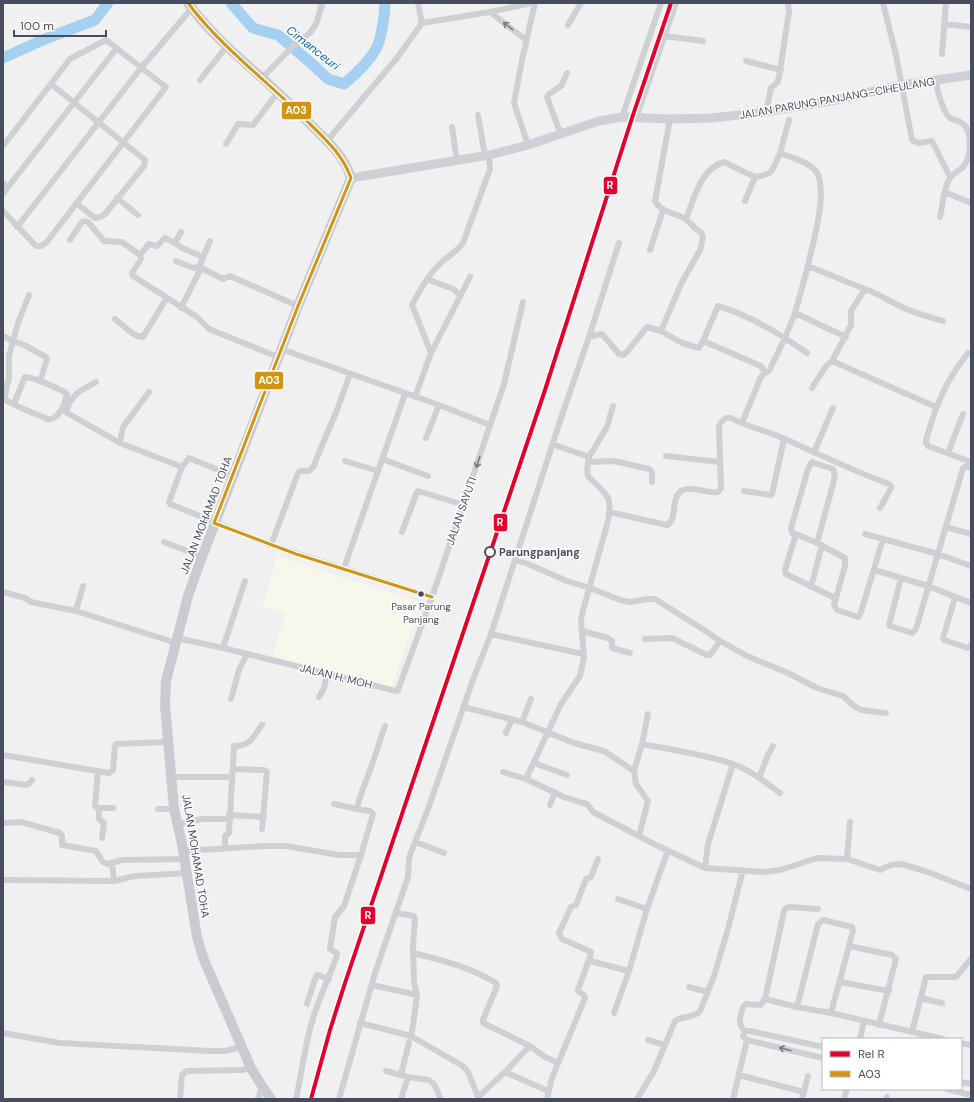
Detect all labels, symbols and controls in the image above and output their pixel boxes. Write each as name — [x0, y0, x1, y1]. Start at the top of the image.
scale bar — [14, 12, 106, 38]
text: 100 m — [20, 18, 54, 34]
water label: Cimanceuri — [283, 22, 344, 75]
one-way arrow — [503, 22, 514, 30]
street label: JALAN PARUNG PANJANG–CIHEULANG — [738, 74, 936, 122]
line badge: A03 — [281, 101, 312, 120]
text: A03 — [285, 103, 307, 117]
line badge: R — [603, 176, 618, 195]
text: R — [607, 178, 614, 192]
line badge: A03 — [254, 371, 284, 390]
text: A03 — [258, 373, 280, 387]
street label: JALAN MOHAMAD TOHA — [177, 454, 235, 576]
one-way arrow — [474, 455, 481, 468]
street label: JALAN SAYUTI — [443, 475, 479, 547]
line badge: R — [493, 513, 508, 532]
text: R — [497, 515, 504, 529]
place label: Parungpanjang — [499, 545, 580, 559]
marker: Parungpanjang — [484, 546, 496, 558]
marker: Pasar Parung Panjang — [416, 589, 426, 599]
place label: Pasar Parung Panjang — [391, 600, 451, 626]
street label: JALAN H. MOH — [298, 660, 374, 692]
street label: JALAN MOHAMAD TOHA — [179, 793, 213, 919]
line badge: R — [360, 906, 376, 925]
text: R — [365, 908, 372, 922]
legend — [822, 1038, 962, 1090]
one-way arrow — [779, 1045, 792, 1053]
text: Rel R — [858, 1046, 885, 1062]
text: A03 — [858, 1066, 881, 1082]

